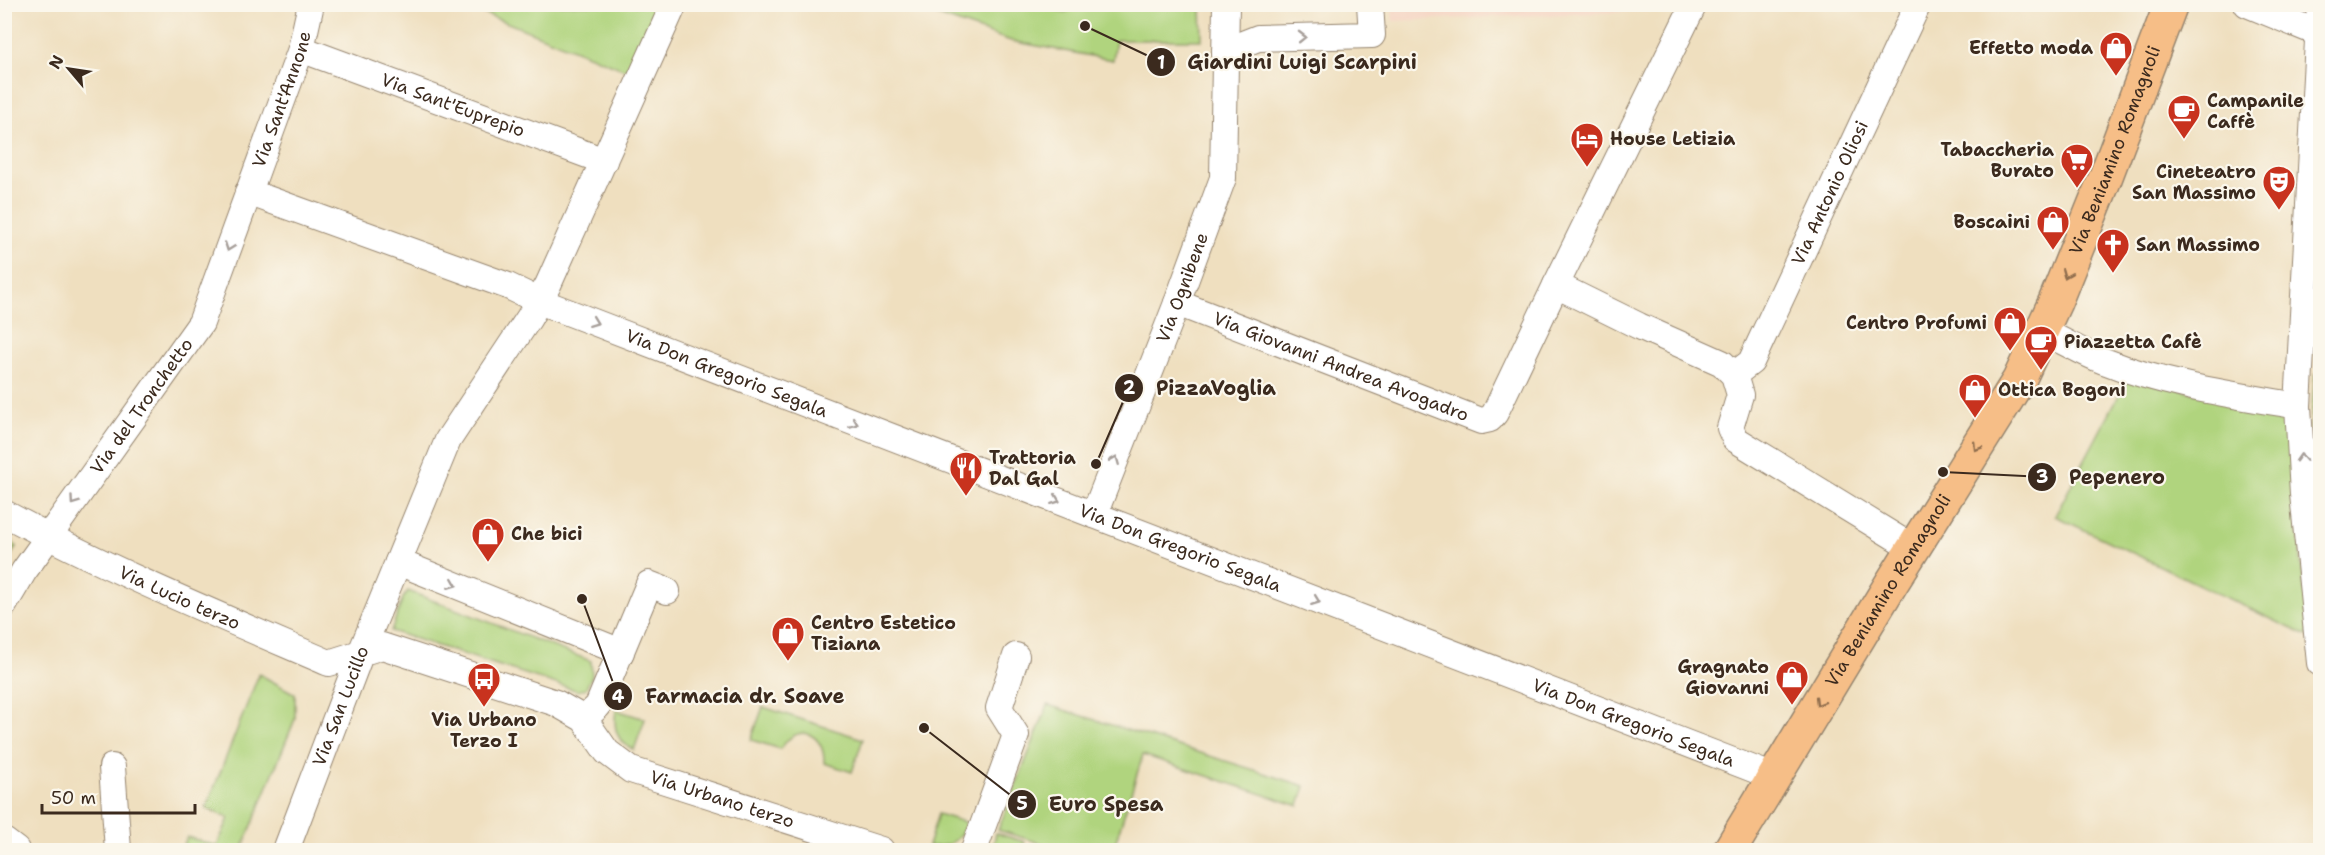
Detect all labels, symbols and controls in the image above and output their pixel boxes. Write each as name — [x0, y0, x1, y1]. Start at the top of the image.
street label: Via Sant'Annone — [247, 29, 317, 171]
shop icon: Effetto moda — [2098, 30, 2134, 77]
one-way arrow — [1297, 31, 1306, 43]
place label: Effetto moda — [1969, 36, 2094, 60]
north arrow — [39, 39, 99, 99]
street label: Via Beniamino Romagnoli — [2063, 42, 2166, 258]
callout: Giardini Luigi Scarpini — [1146, 43, 1429, 81]
text: Giardini Luigi Scarpini — [1187, 49, 1417, 75]
text: N — [44, 51, 69, 73]
text: 1 — [1157, 51, 1165, 75]
street label: Via Sant'Euprepio — [378, 68, 528, 143]
place label: Campanile Caffè — [2207, 89, 2304, 134]
cafe icon: Campanile Caffè — [2166, 93, 2202, 140]
street label: Via Antonio Oliosi — [1786, 117, 1874, 269]
hotel icon: House Letizia — [1569, 121, 1605, 168]
place label: House Letizia — [1610, 127, 1736, 151]
place label: Tabaccheria Burato — [1941, 138, 2055, 183]
supermarket icon: Tabaccheria Burato — [2059, 142, 2095, 189]
place label: Cineteatro San Massimo — [2132, 160, 2256, 205]
theatre icon: Cineteatro San Massimo — [2261, 164, 2297, 211]
shop icon: Boscaini — [2035, 204, 2071, 251]
place label: Boscaini — [1953, 210, 2030, 234]
church icon: San Massimo — [2095, 227, 2131, 274]
street label: Via Ognibene — [1151, 229, 1214, 346]
place label: San Massimo — [2136, 233, 2260, 257]
one-way arrow — [223, 241, 236, 252]
one-way arrow — [2061, 268, 2073, 279]
shop icon: Centro Profumi — [1992, 305, 2028, 352]
street label: Via Giovanni Andrea Avogadro — [1210, 306, 1472, 427]
place label: Centro Profumi — [1846, 311, 1987, 335]
one-way arrow — [588, 315, 598, 328]
street label: Via Don Gregorio Segala — [622, 323, 831, 423]
cafe icon: Piazzetta Cafè — [2023, 324, 2059, 371]
place label: Piazzetta Cafè — [2064, 330, 2202, 354]
street label: Via del Tronchetto — [85, 333, 198, 479]
callout: PizzaVoglia — [1114, 369, 1288, 407]
shop icon: Ottica Bogoni — [1957, 372, 1993, 419]
text: PizzaVoglia — [1156, 375, 1276, 401]
text: 2 — [1123, 376, 1136, 400]
place label: Ottica Bogoni — [1998, 378, 2126, 402]
one-way arrow — [848, 415, 859, 428]
one-way arrow — [1972, 441, 1984, 451]
place label: Trattoria Dal Gal — [989, 446, 1076, 491]
restaurant icon: Trattoria Dal Gal — [948, 450, 984, 497]
one-way arrow — [2294, 453, 2307, 462]
one-way arrow — [1108, 456, 1120, 467]
callout: Pepenero — [2027, 458, 2177, 496]
text: Pepenero — [2069, 464, 2165, 490]
text: 3 — [2036, 465, 2048, 489]
street label: Via Beniamino Romagnoli — [1820, 489, 1957, 691]
one-way arrow — [1050, 493, 1061, 505]
one-way arrow — [70, 495, 81, 506]
street label: Via Don Gregorio Segala — [1075, 498, 1285, 598]
shop icon: Che bici — [470, 516, 506, 563]
place label: Che bici — [511, 522, 582, 546]
street label: Via Lucio terzo — [115, 560, 244, 635]
one-way arrow — [446, 577, 457, 589]
one-way arrow — [1310, 593, 1321, 606]
place label: Centro Estetico Tiziana — [811, 611, 956, 656]
shop icon: Centro Estetico Tiziana — [770, 615, 806, 662]
street label: Via San Lucillo — [307, 642, 374, 770]
place label: Gragnato Giovanni — [1678, 655, 1769, 700]
shop icon: Gragnato Giovanni — [1774, 659, 1810, 706]
bus stop icon: Via Urbano Terzo I — [466, 661, 502, 708]
street label: Via Don Gregorio Segala — [1529, 673, 1738, 773]
callout: Farmacia dr. Soave — [603, 677, 857, 715]
text: Farmacia dr. Soave — [645, 683, 845, 709]
text: 4 — [612, 685, 625, 709]
one-way arrow — [1815, 696, 1827, 706]
place label: Via Urbano Terzo I — [431, 708, 537, 753]
street label: Via Urbano terzo — [647, 765, 797, 833]
scale bar — [42, 777, 195, 815]
callout: Euro Spesa — [1007, 785, 1175, 823]
text: 50 m — [51, 786, 96, 810]
text: Euro Spesa — [1049, 791, 1164, 817]
text: 5 — [1016, 792, 1028, 816]

